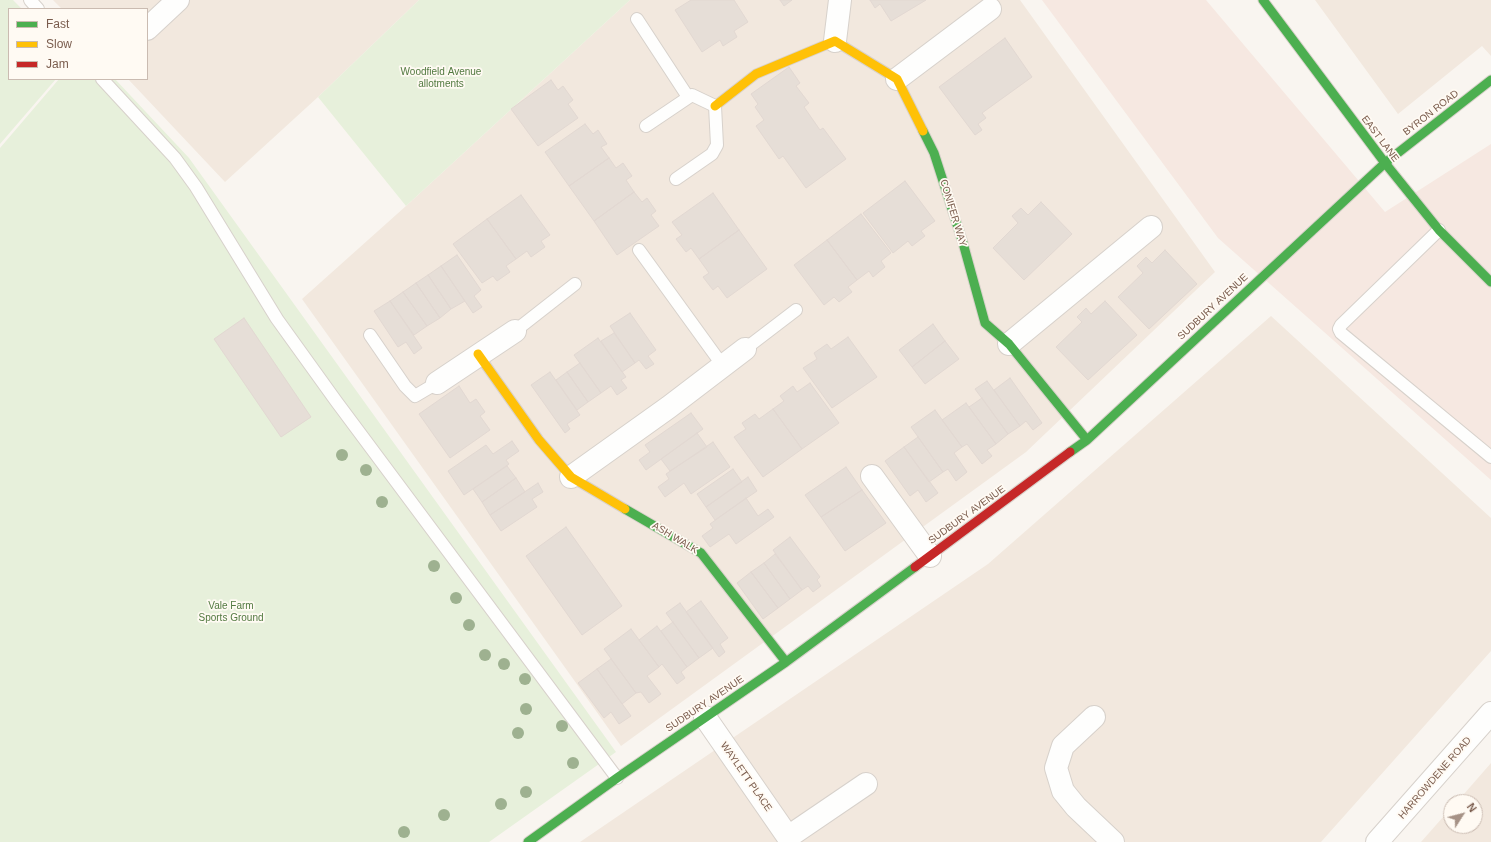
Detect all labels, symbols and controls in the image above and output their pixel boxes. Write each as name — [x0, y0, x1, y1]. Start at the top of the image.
legend — [8, 8, 148, 80]
text: Fast — [46, 17, 69, 31]
text: Slow — [46, 37, 72, 51]
text: Jam — [46, 57, 69, 71]
park label: Woodfield Avenue allotments — [401, 66, 481, 90]
street label: BYRON ROAD — [1401, 88, 1461, 138]
street label: EAST LANE — [1359, 113, 1401, 165]
street label: CONIFER WAY — [937, 178, 969, 248]
street label: SUDBURY AVENUE — [1175, 271, 1251, 343]
street label: SUDBURY AVENUE — [926, 483, 1008, 547]
street label: ASH WALK — [650, 520, 700, 556]
park label: Vale Farm Sports Ground — [198, 600, 264, 624]
street label: SUDBURY AVENUE — [664, 673, 746, 735]
street label: HARROWDENE ROAD — [1396, 734, 1474, 822]
street label: WAYLETT PLACE — [718, 740, 774, 814]
north arrow — [1443, 794, 1483, 834]

